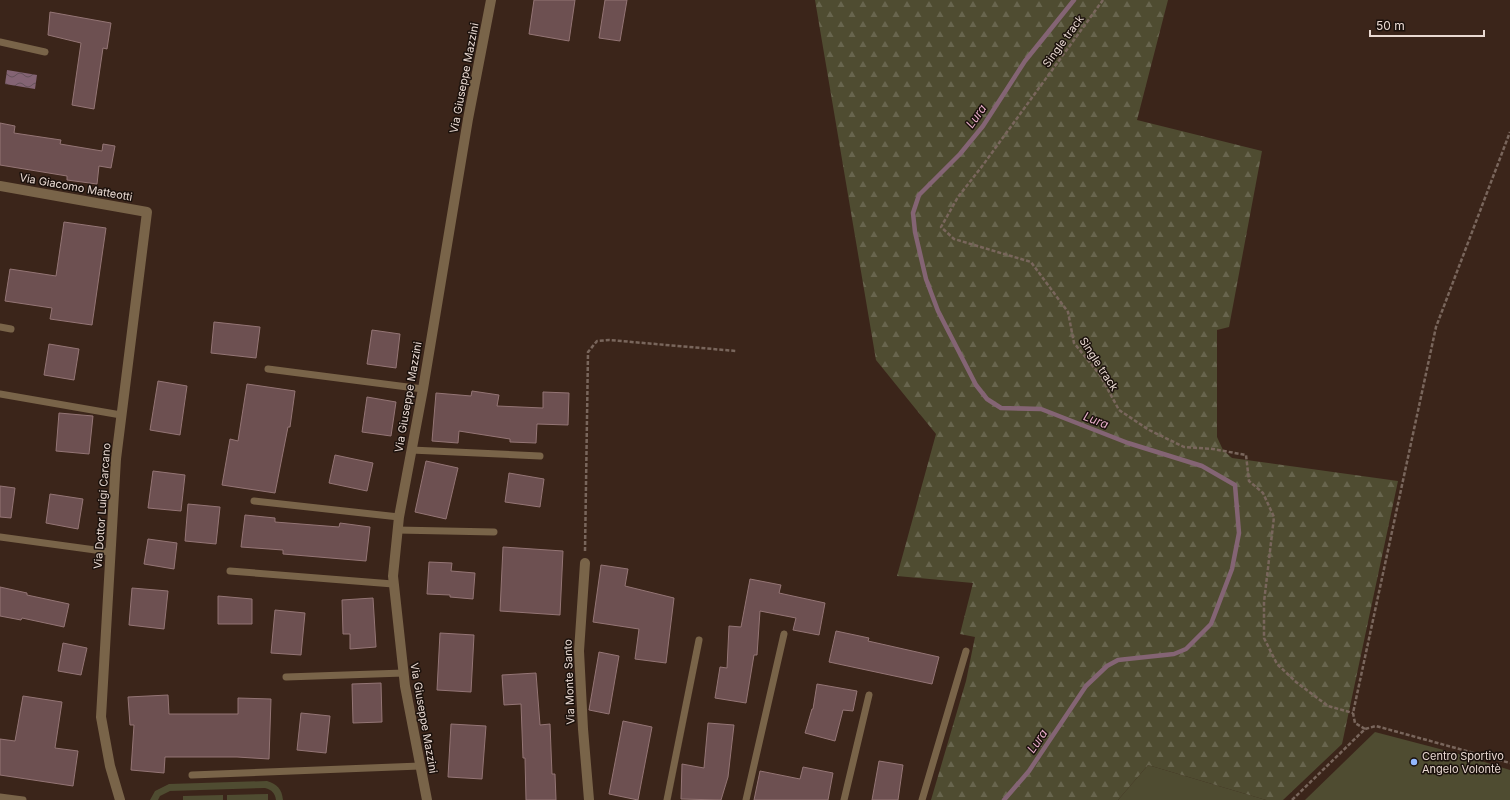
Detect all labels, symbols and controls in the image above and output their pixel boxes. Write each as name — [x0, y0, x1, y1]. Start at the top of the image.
street label: Single track — [1039, 12, 1087, 70]
scale bar — [1370, 12, 1484, 38]
text: 50 m — [1376, 18, 1405, 33]
street label: Via Giuseppe Mazzini — [446, 22, 482, 134]
water label: Lura — [963, 101, 989, 131]
street label: Via Giacomo Matteotti — [18, 170, 134, 204]
street label: Single track — [1076, 334, 1122, 394]
street label: Via Giuseppe Mazzini — [391, 341, 425, 453]
water label: Lura — [1081, 408, 1111, 432]
street label: Via Dottor Luigi Carcano — [91, 442, 113, 570]
street label: Via Monte Santo — [561, 639, 577, 725]
street label: Via Giuseppe Mazzini — [407, 662, 441, 774]
water label: Lura — [1024, 726, 1050, 756]
place label: Centro Sportivo Angelo Volontè — [1422, 749, 1504, 776]
marker: Centro Sportivo Angelo Volontè — [1409, 757, 1419, 767]

